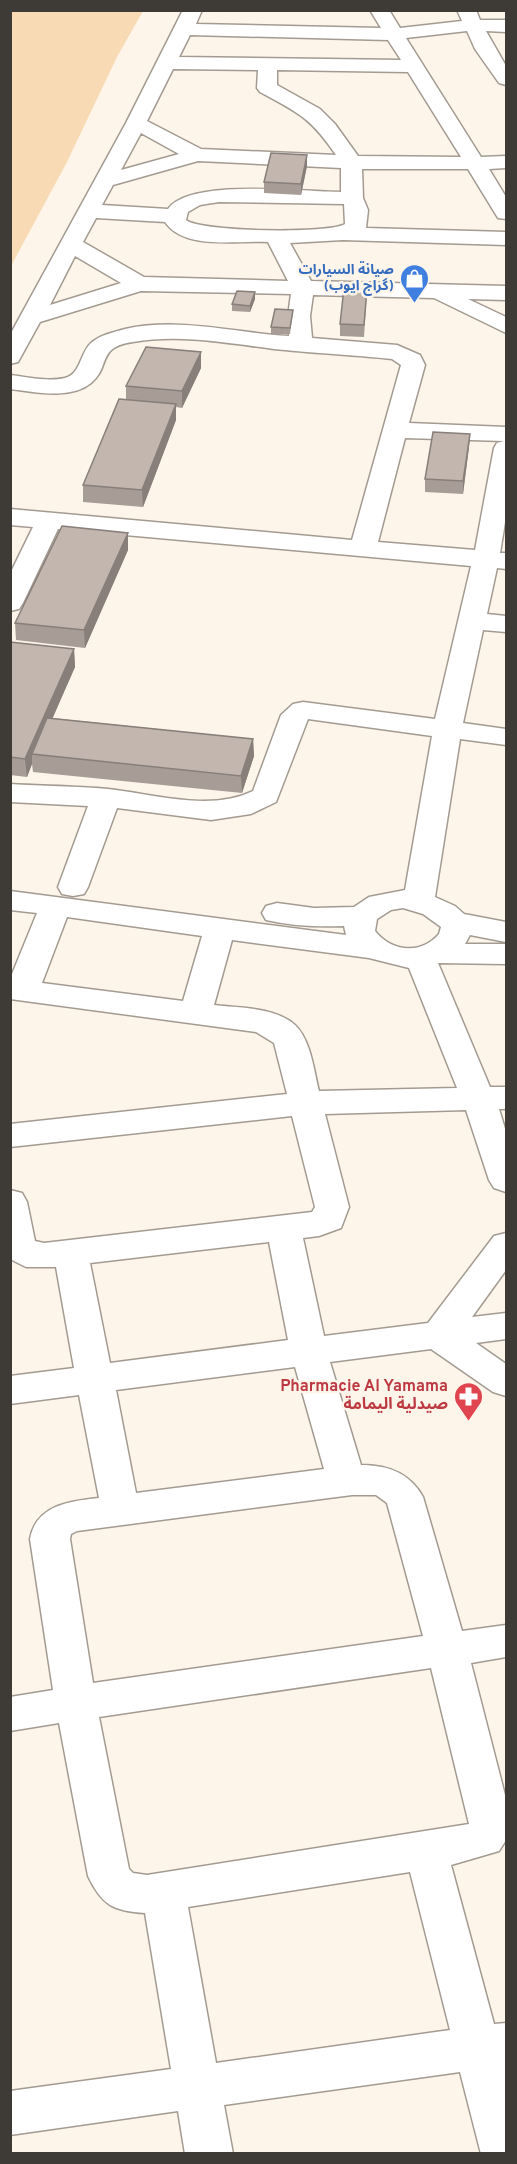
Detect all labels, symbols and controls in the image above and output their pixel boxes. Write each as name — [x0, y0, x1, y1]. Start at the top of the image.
place label: صيانة السيارات (گراج ايوب) — [299, 261, 394, 296]
shop icon: صيانة السيارات (گراج ايوب) — [399, 262, 431, 304]
place label: Pharmacie Al Yamama صيدلية اليمامة — [280, 1377, 448, 1415]
pharmacy icon: Pharmacie Al Yamama صيدلية اليمامة — [453, 1380, 485, 1422]

